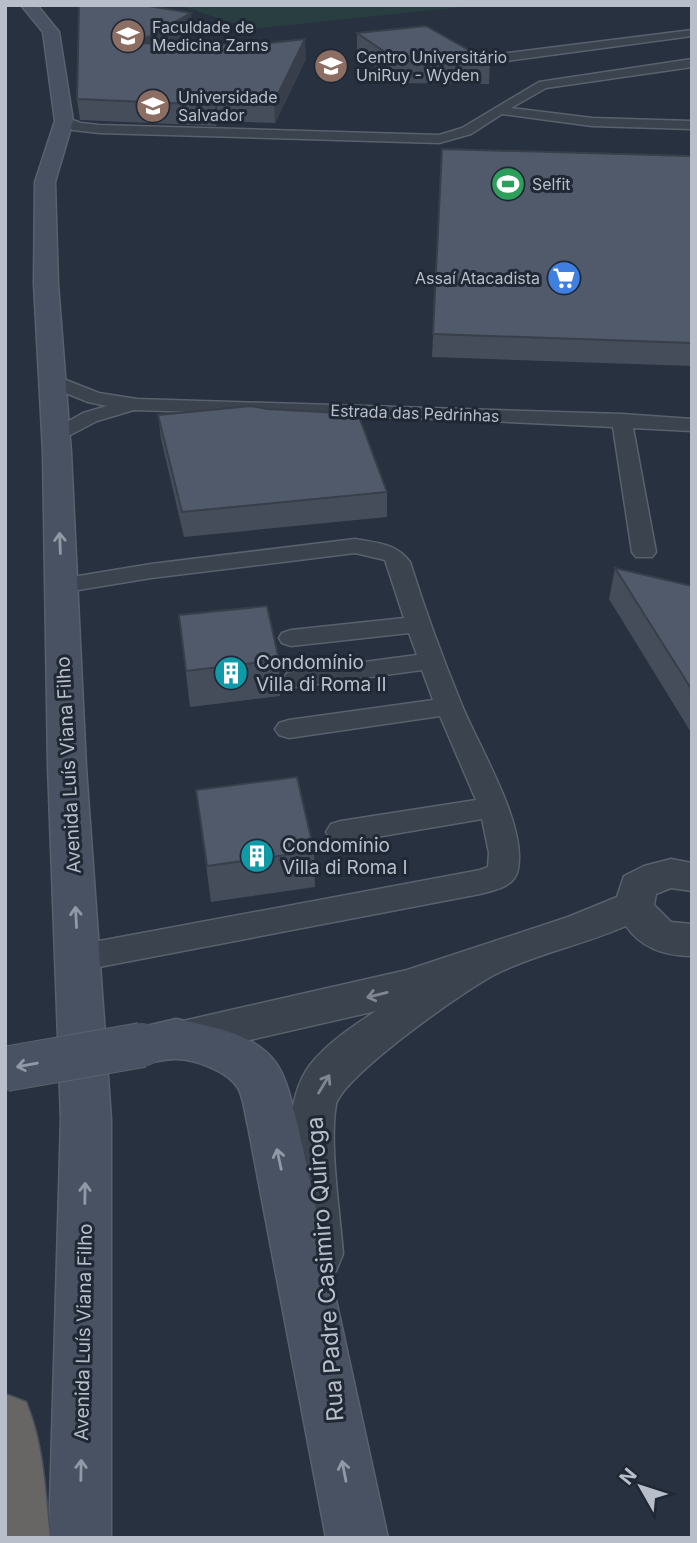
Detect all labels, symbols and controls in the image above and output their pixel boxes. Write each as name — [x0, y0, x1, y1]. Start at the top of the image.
school or university icon: Faculdade de Medicina Zarns — [109, 17, 147, 55]
place label: Faculdade de Medicina Zarns — [152, 17, 269, 55]
school or university icon: Centro Universitário UniRuy - Wyden — [312, 47, 350, 85]
place label: Centro Universitário UniRuy - Wyden — [356, 47, 507, 85]
school or university icon: Universidade Salvador — [134, 87, 172, 125]
place label: Universidade Salvador — [178, 87, 278, 125]
sports icon: Selfit — [489, 165, 527, 203]
place label: Selfit — [532, 174, 571, 194]
supermarket icon: Assaí Atacadista — [545, 259, 583, 297]
place label: Assaí Atacadista — [415, 268, 540, 288]
street label: Estrada das Pedrinhas — [330, 400, 500, 426]
one-way arrow — [53, 531, 66, 554]
place label: Condomínio Villa di Roma II — [256, 651, 387, 696]
building icon: Condomínio Villa di Roma II — [212, 654, 250, 692]
street label: Avenida Luís Viana Filho — [51, 656, 86, 874]
place label: Condomínio Villa di Roma I — [282, 834, 408, 879]
building icon: Condomínio Villa di Roma I — [238, 837, 276, 875]
one-way arrow — [69, 906, 82, 929]
one-way arrow — [366, 989, 389, 1002]
one-way arrow — [16, 1059, 39, 1072]
one-way arrow — [317, 1074, 331, 1094]
street label: Rua Padre Casimiro Quiroga — [300, 1116, 350, 1422]
one-way arrow — [272, 1148, 286, 1171]
one-way arrow — [78, 1182, 91, 1205]
street label: Avenida Luís Viana Filho — [70, 1223, 97, 1441]
north arrow — [606, 1452, 676, 1522]
one-way arrow — [74, 1458, 88, 1481]
one-way arrow — [336, 1460, 350, 1483]
text: N — [615, 1464, 642, 1489]

